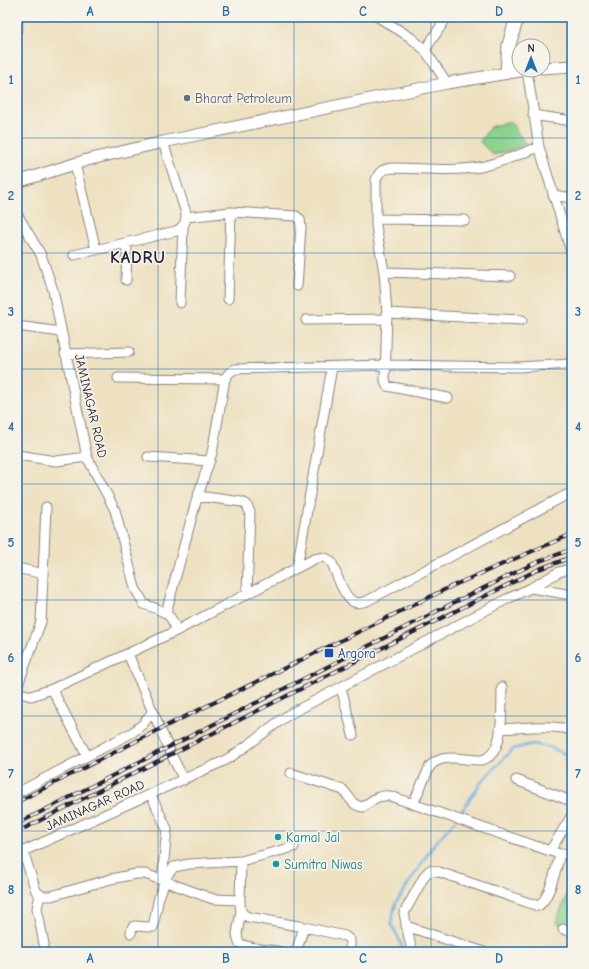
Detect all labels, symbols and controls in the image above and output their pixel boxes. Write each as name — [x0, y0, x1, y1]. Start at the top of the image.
text: A — [86, 4, 94, 19]
text: B — [222, 4, 230, 19]
text: C — [359, 4, 367, 19]
text: D — [495, 4, 503, 19]
north arrow — [511, 38, 551, 78]
text: N — [527, 42, 535, 55]
text: 1 — [8, 72, 14, 87]
text: 1 — [575, 72, 581, 87]
place label: Bharat Petroleum — [195, 91, 292, 106]
marker: Bharat Petroleum — [182, 93, 192, 103]
text: 2 — [8, 188, 14, 203]
text: 2 — [575, 188, 581, 203]
district label: KADRU — [110, 248, 166, 267]
text: 3 — [8, 304, 14, 319]
text: 3 — [575, 304, 581, 319]
street label: JAMINAGAR ROAD — [72, 353, 110, 459]
text: 4 — [8, 419, 14, 434]
text: 4 — [575, 419, 581, 434]
text: 5 — [8, 535, 15, 550]
text: 5 — [575, 535, 582, 550]
place label: Argora — [338, 646, 376, 661]
marker: Argora — [323, 647, 335, 659]
text: 6 — [8, 650, 15, 665]
text: 6 — [575, 650, 582, 665]
text: 7 — [8, 766, 14, 781]
text: 7 — [575, 766, 581, 781]
street label: JAMINAGAR ROAD — [43, 777, 147, 833]
place label: Kamal Jal — [286, 830, 340, 845]
marker: Kamal Jal — [273, 832, 283, 842]
place label: Sumitra Niwas — [284, 857, 362, 872]
marker: Sumitra Niwas — [271, 859, 281, 869]
text: 8 — [8, 882, 14, 897]
text: 8 — [575, 882, 581, 897]
text: A — [86, 951, 94, 966]
text: B — [222, 951, 230, 966]
text: C — [359, 951, 367, 966]
text: D — [495, 951, 503, 966]

